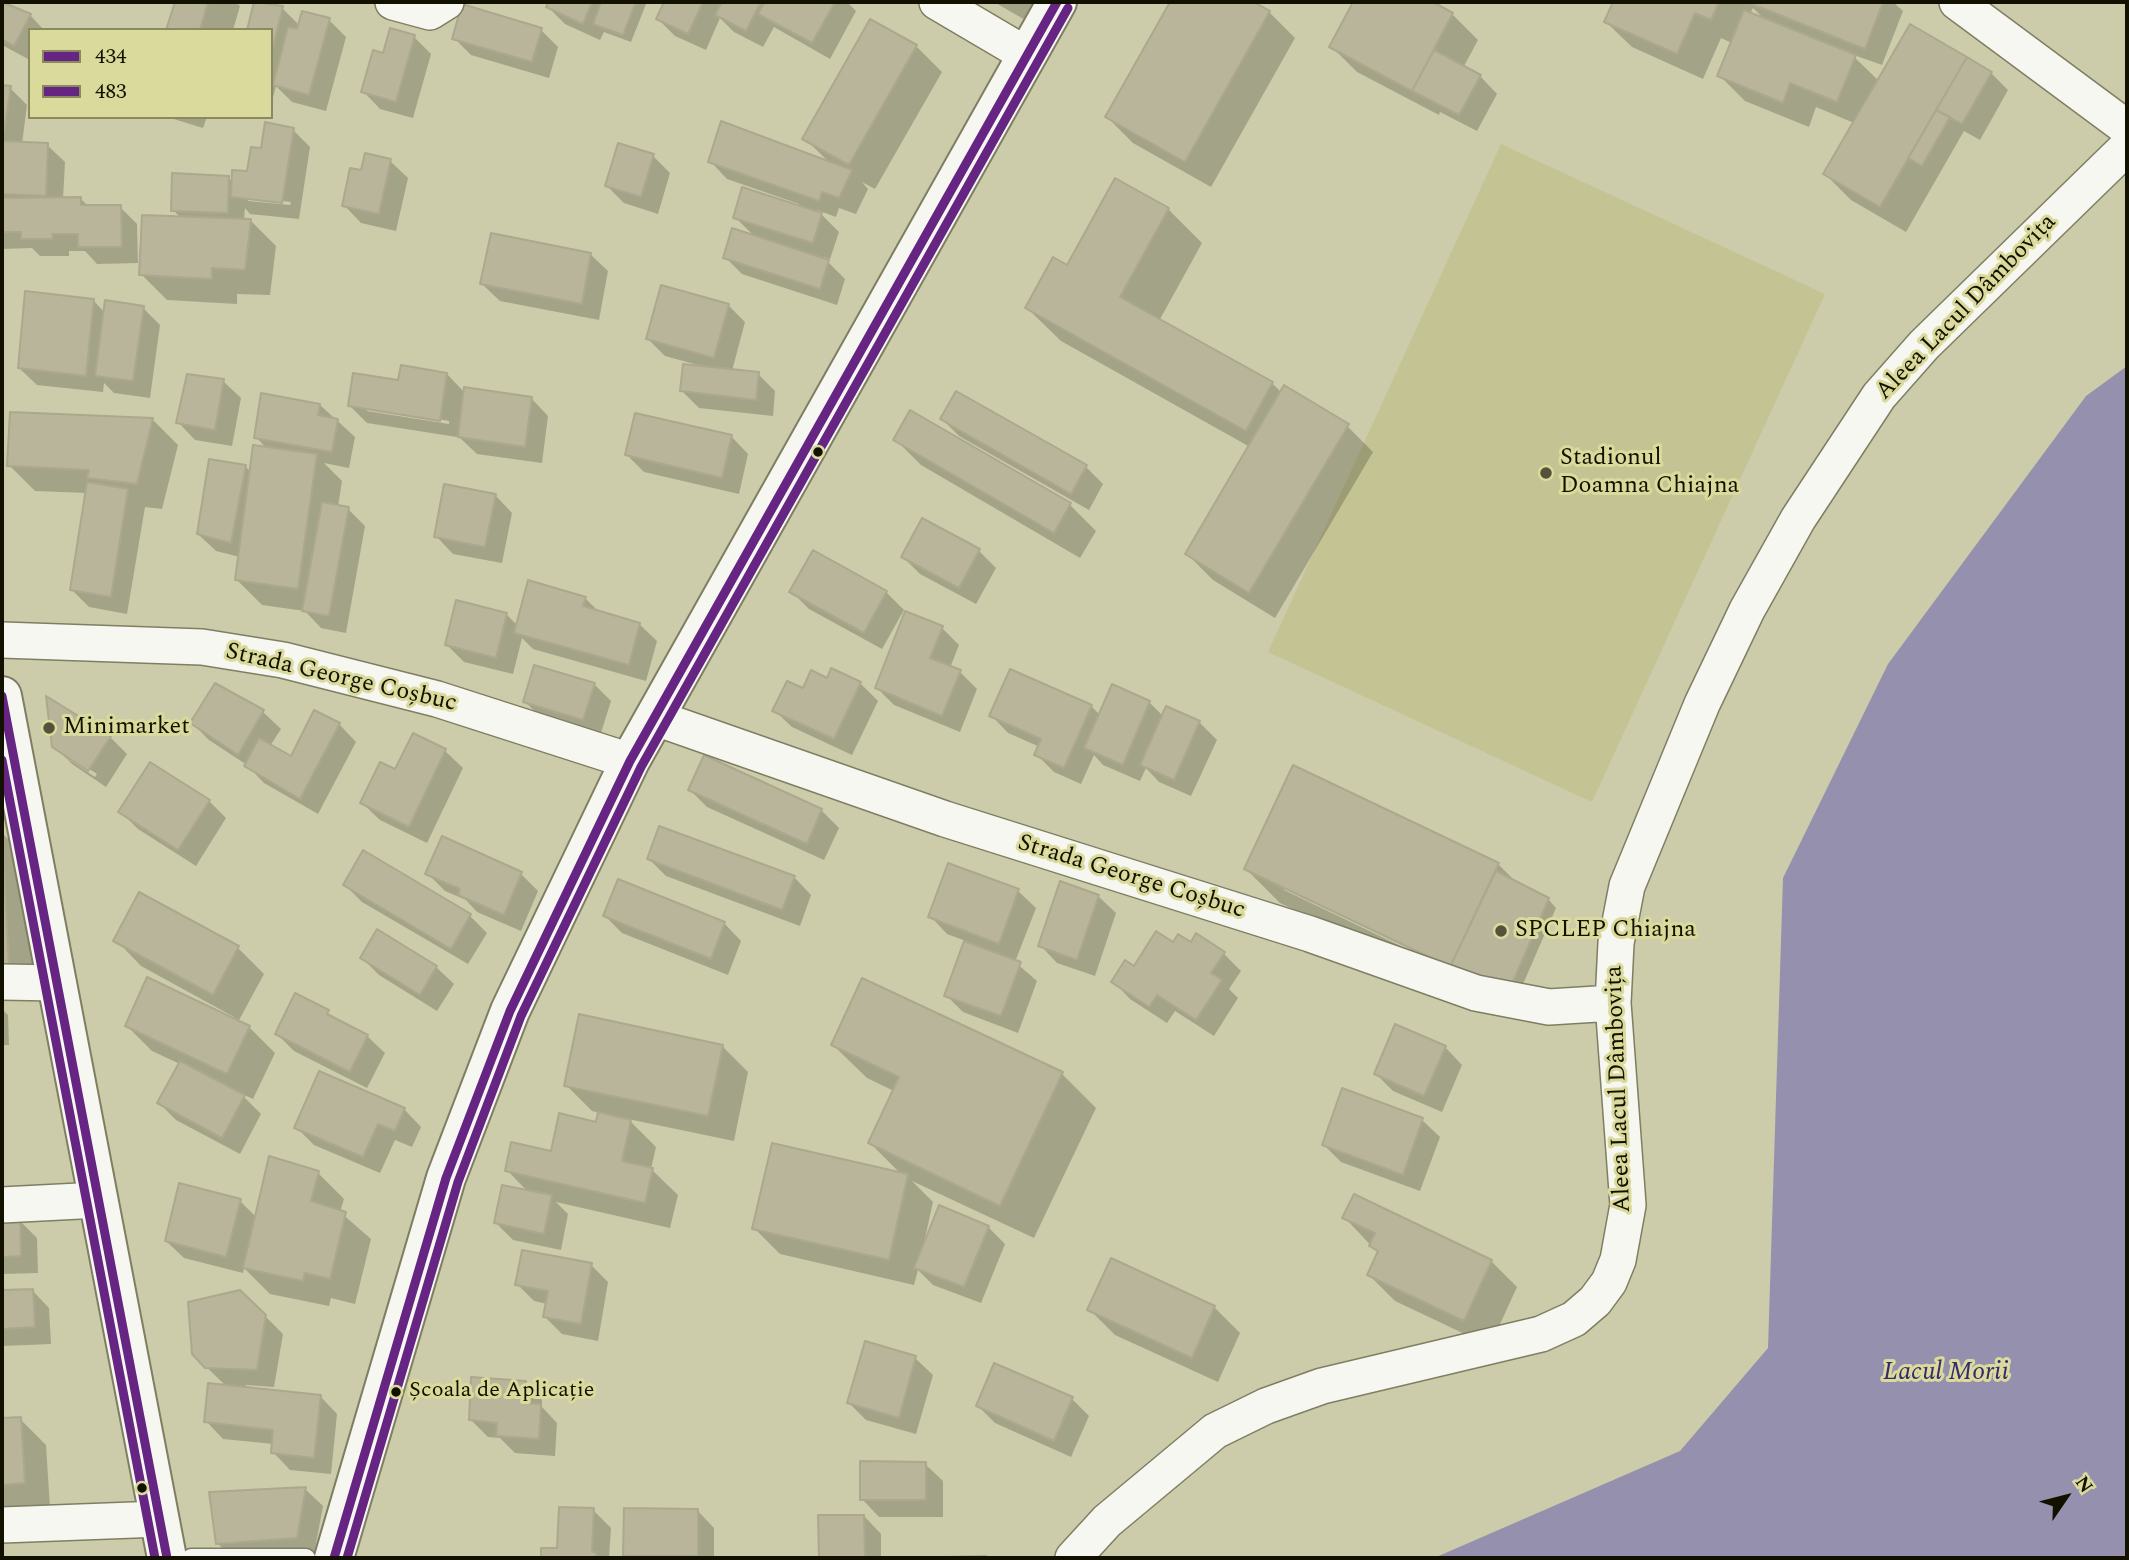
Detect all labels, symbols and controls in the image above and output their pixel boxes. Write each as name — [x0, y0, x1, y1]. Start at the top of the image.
legend — [28, 28, 273, 119]
text: 434 — [95, 41, 127, 73]
text: 483 — [95, 76, 127, 108]
street label: Aleea Lacul Dâmbovița — [1871, 209, 2063, 407]
unlabelled marker — [811, 445, 825, 459]
place label: Stadionul Doamna Chiajna — [1560, 445, 1739, 501]
marker: Stadionul Doamna Chiajna — [1538, 465, 1554, 481]
street label: Strada George Coșbuc — [223, 638, 459, 720]
place label: Minimarket — [63, 714, 190, 742]
marker: Minimarket — [41, 720, 57, 736]
street label: Strada George Coșbuc — [1014, 830, 1248, 926]
place label: SPCLEP Chiajna — [1515, 917, 1696, 945]
marker: SPCLEP Chiajna — [1493, 923, 1509, 939]
street label: Aleea Lacul Dâmbovița — [1601, 965, 1639, 1213]
water label: Lacul Morii — [1883, 1358, 2009, 1390]
place label: Școala de Aplicație — [409, 1379, 594, 1405]
marker: Școala de Aplicație — [389, 1385, 403, 1399]
north arrow — [2031, 1462, 2101, 1532]
text: N — [2067, 1470, 2100, 1499]
unlabelled marker — [135, 1481, 149, 1495]

